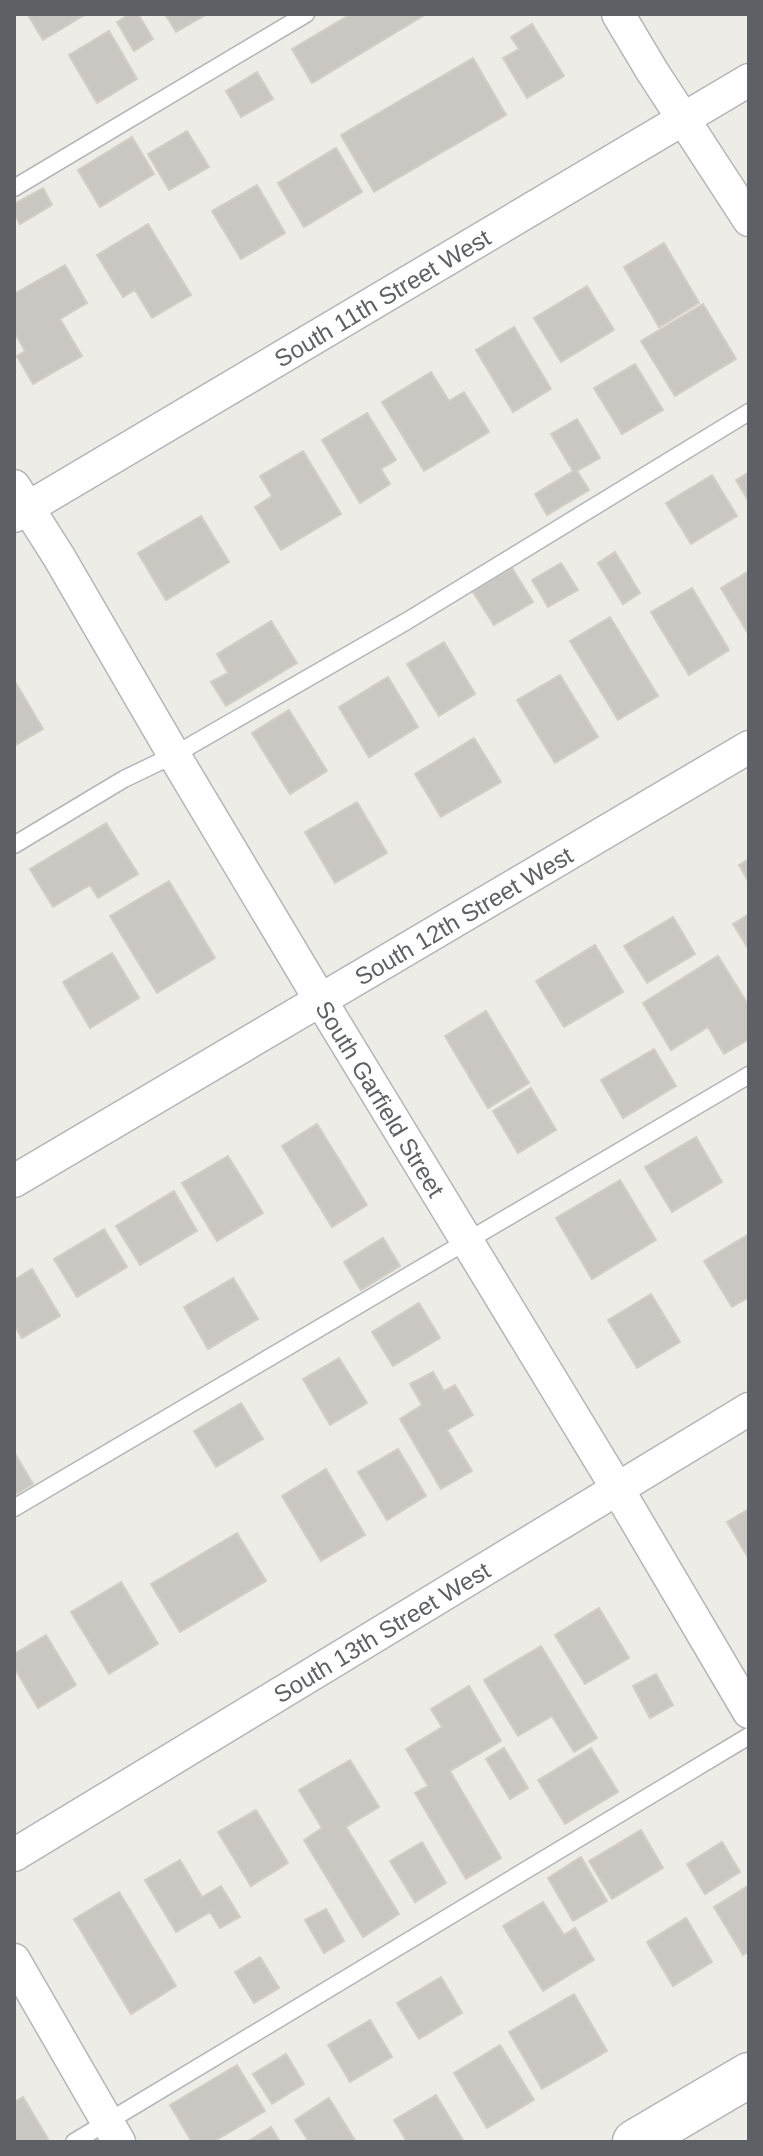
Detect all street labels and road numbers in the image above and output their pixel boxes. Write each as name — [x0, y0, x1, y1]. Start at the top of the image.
street label: South 11th Street West — [269, 223, 495, 372]
street label: South 12th Street West — [350, 841, 577, 990]
street label: South Garfield Street — [311, 996, 450, 1202]
street label: South 13th Street West — [269, 1556, 495, 1708]

